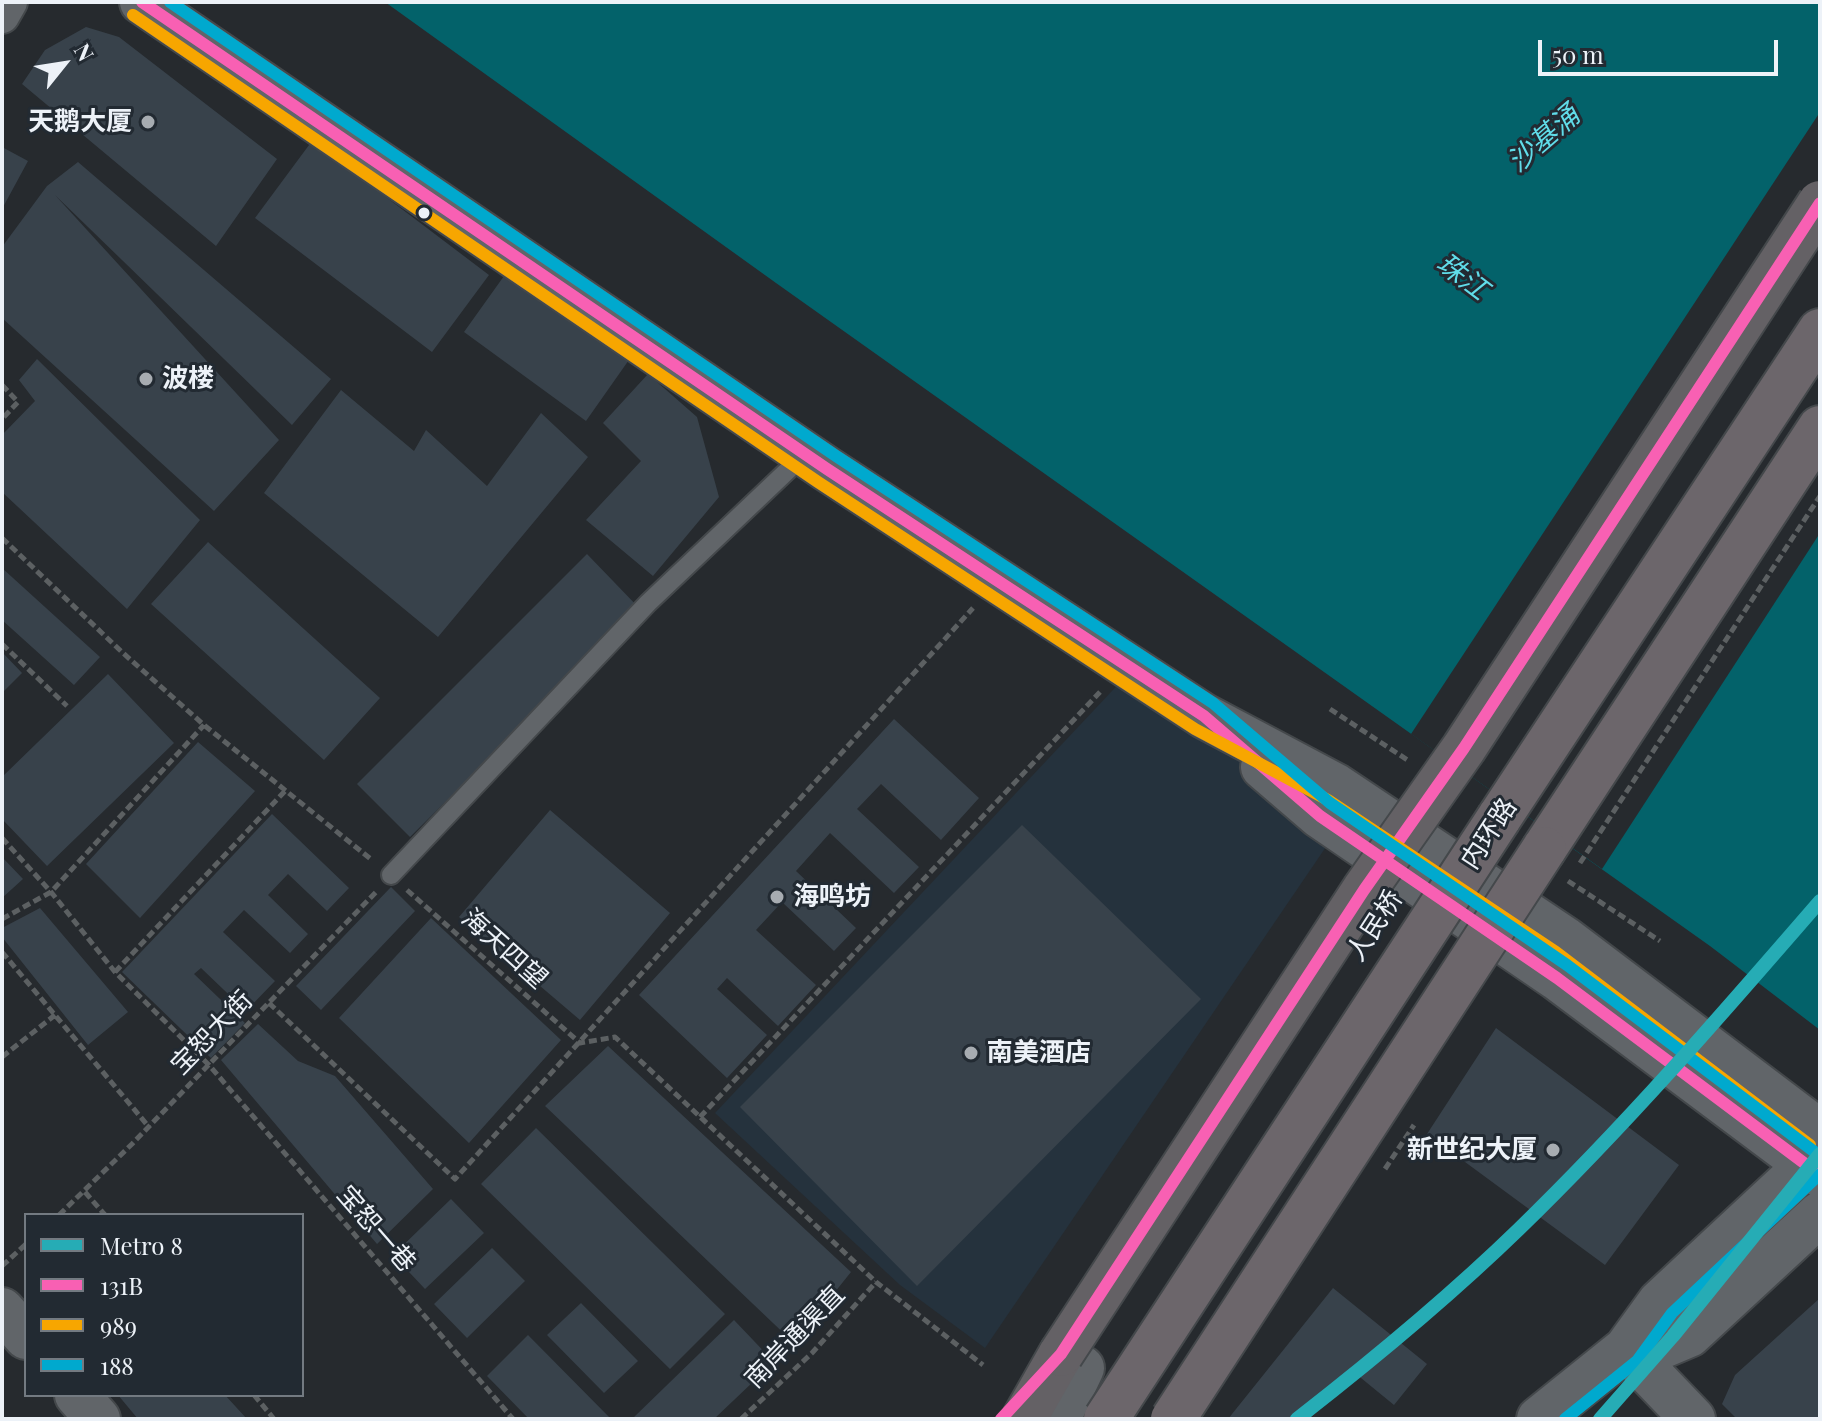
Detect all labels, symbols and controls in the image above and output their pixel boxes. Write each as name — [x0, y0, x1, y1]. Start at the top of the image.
north arrow — [24, 24, 104, 104]
scale bar — [1542, 24, 1782, 74]
text: N — [68, 38, 102, 66]
text: 50 m — [1552, 38, 1604, 70]
water label: 沙基涌 — [1501, 99, 1587, 179]
place label: 天鹅大厦 — [28, 106, 132, 138]
marker: 天鹅大厦 — [139, 113, 157, 131]
unlabelled marker — [416, 205, 432, 221]
water label: 珠江 — [1430, 247, 1494, 307]
place label: 波楼 — [162, 363, 214, 395]
marker: 波楼 — [137, 370, 155, 388]
street label: 内环路 — [1455, 793, 1523, 875]
place label: 海鸣坊 — [793, 881, 871, 913]
street label: 人民桥 — [1341, 885, 1409, 967]
marker: 海鸣坊 — [768, 888, 786, 906]
street label: 海天四望 — [455, 903, 553, 995]
street label: 宝恕大街 — [165, 985, 259, 1081]
place label: 南美酒店 — [987, 1037, 1091, 1069]
marker: 南美酒店 — [962, 1044, 980, 1062]
place label: 新世纪大厦 — [1407, 1134, 1537, 1166]
marker: 新世纪大厦 — [1544, 1141, 1562, 1159]
street label: 宝恕一巷 — [330, 1180, 422, 1278]
legend — [24, 1213, 304, 1397]
text: Metro 8 — [100, 1229, 183, 1261]
text: 131B — [100, 1269, 143, 1301]
street label: 南岸通渠直 — [739, 1279, 851, 1395]
text: 989 — [100, 1309, 137, 1341]
text: 188 — [100, 1349, 134, 1381]

